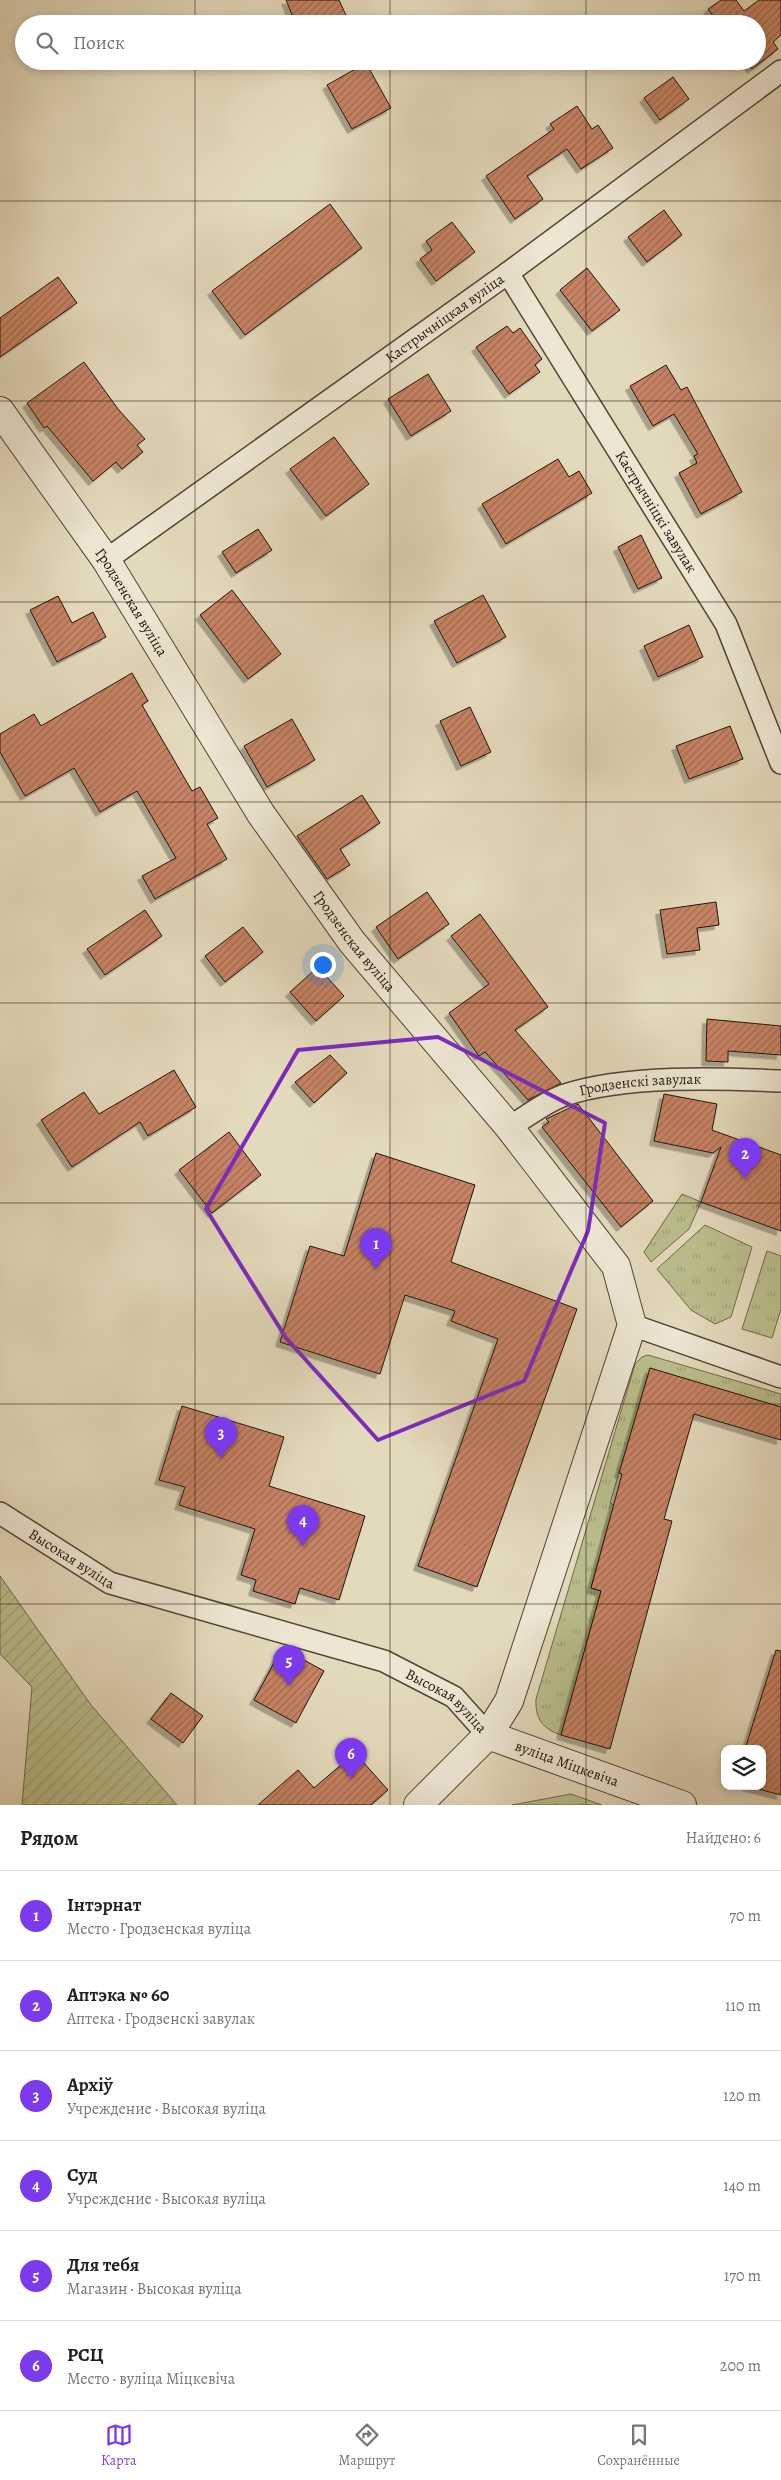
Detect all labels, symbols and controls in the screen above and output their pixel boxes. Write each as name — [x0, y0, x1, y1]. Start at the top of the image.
search box — [15, 15, 766, 70]
icon: search — [33, 29, 61, 57]
text: Поиск — [73, 30, 125, 56]
street label: Кастрычніцкая вуліца — [381, 269, 508, 368]
street label: Кастрычніцкі завулак — [611, 447, 702, 577]
street label: Гродзенская вуліца — [90, 544, 172, 660]
street label: Гродзенская вуліца — [308, 886, 400, 996]
your location — [310, 952, 336, 978]
street label: Гродзенскі завулак — [577, 1069, 702, 1101]
pin: 2 — [729, 1138, 761, 1179]
pin: 1 — [360, 1228, 392, 1269]
pin: 3 — [205, 1417, 237, 1458]
pin: 4 — [287, 1505, 319, 1546]
street label: Высокая вуліца — [25, 1524, 116, 1594]
pin: 5 — [273, 1645, 305, 1686]
street label: Высокая вуліца — [402, 1664, 492, 1737]
street label: вуліца Міцкевіча — [512, 1736, 622, 1791]
pin: 6 — [335, 1738, 367, 1779]
map controls — [721, 1745, 766, 1790]
button: layers — [721, 1745, 766, 1790]
text: Рядом — [20, 1824, 78, 1852]
text: Найдено: 6 — [686, 1827, 761, 1849]
text: Інтэрнат — [67, 1892, 142, 1918]
text: 1 — [33, 1905, 39, 1927]
text: 70 m — [729, 1905, 761, 1927]
text: Место · Гродзенская вуліца — [67, 1918, 251, 1940]
text: Аптэка № 60 — [67, 1982, 169, 2008]
text: 2 — [32, 1995, 40, 2017]
text: 110 m — [725, 1995, 761, 2017]
text: Аптека · Гродзенскі завулак — [67, 2008, 255, 2030]
text: Архіў — [67, 2072, 113, 2098]
text: 3 — [33, 2085, 39, 2107]
text: 120 m — [723, 2085, 761, 2107]
text: Учреждение · Высокая вуліца — [67, 2098, 266, 2120]
text: Суд — [67, 2162, 97, 2188]
text: 4 — [32, 2175, 40, 2197]
text: 140 m — [723, 2175, 761, 2197]
text: Учреждение · Высокая вуліца — [67, 2188, 266, 2210]
text: Для тебя — [67, 2252, 139, 2278]
text: 5 — [33, 2265, 39, 2287]
text: 170 m — [724, 2265, 761, 2287]
text: Магазин · Высокая вуліца — [67, 2278, 242, 2300]
text: РСЦ — [67, 2342, 104, 2368]
text: 6 — [32, 2355, 40, 2377]
text: 200 m — [720, 2355, 761, 2377]
text: Место · вуліца Міцкевіча — [67, 2368, 235, 2390]
tab: Карта — [101, 2421, 136, 2470]
tab: Маршрут — [339, 2421, 395, 2470]
tab: Сохранённые — [597, 2421, 680, 2470]

